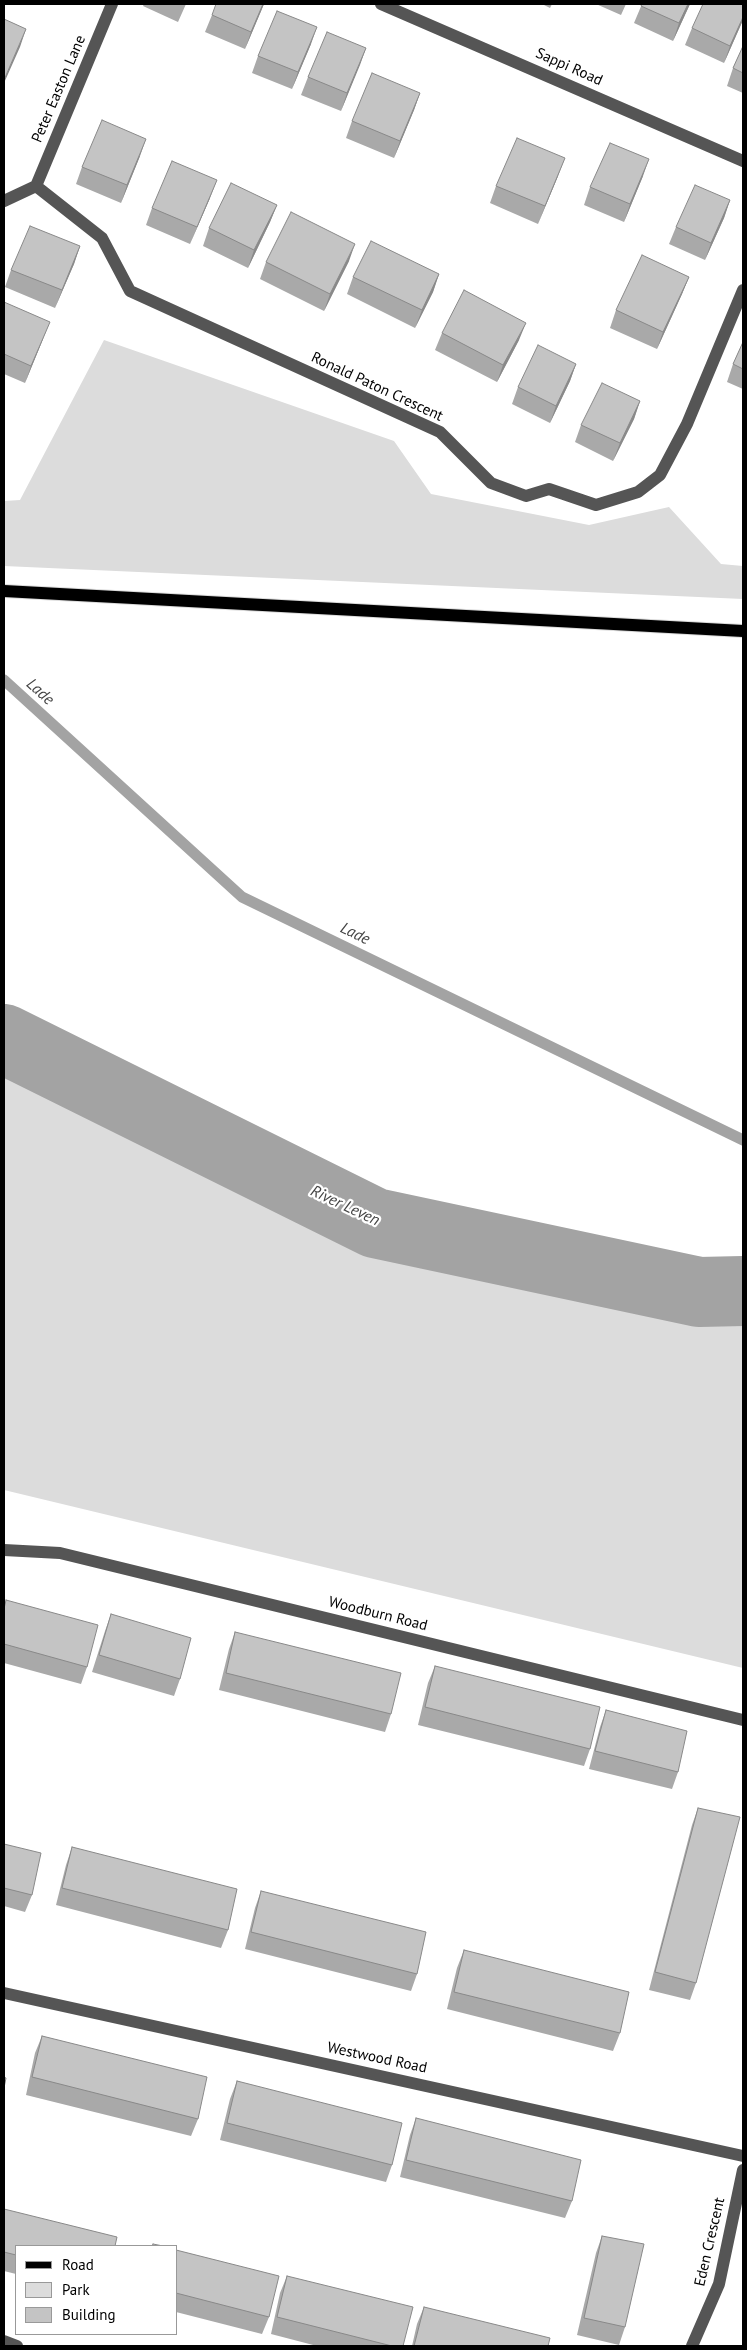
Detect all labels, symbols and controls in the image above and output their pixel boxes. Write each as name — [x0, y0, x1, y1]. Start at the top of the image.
street label: Peter Easton Lane — [28, 33, 90, 145]
street label: Sappi Road — [533, 44, 605, 90]
street label: Ronald Paton Crescent — [308, 349, 446, 425]
water label: Lade — [22, 675, 58, 709]
water label: Lade — [337, 919, 373, 949]
water label: River Leven — [307, 1182, 383, 1230]
street label: Woodburn Road — [327, 1593, 429, 1635]
street label: Westwood Road — [325, 2039, 429, 2077]
street label: Eden Crescent — [691, 2196, 729, 2288]
legend — [15, 2245, 178, 2335]
text: Road — [62, 2255, 94, 2274]
text: Park — [62, 2280, 90, 2299]
text: Building — [62, 2305, 116, 2324]

